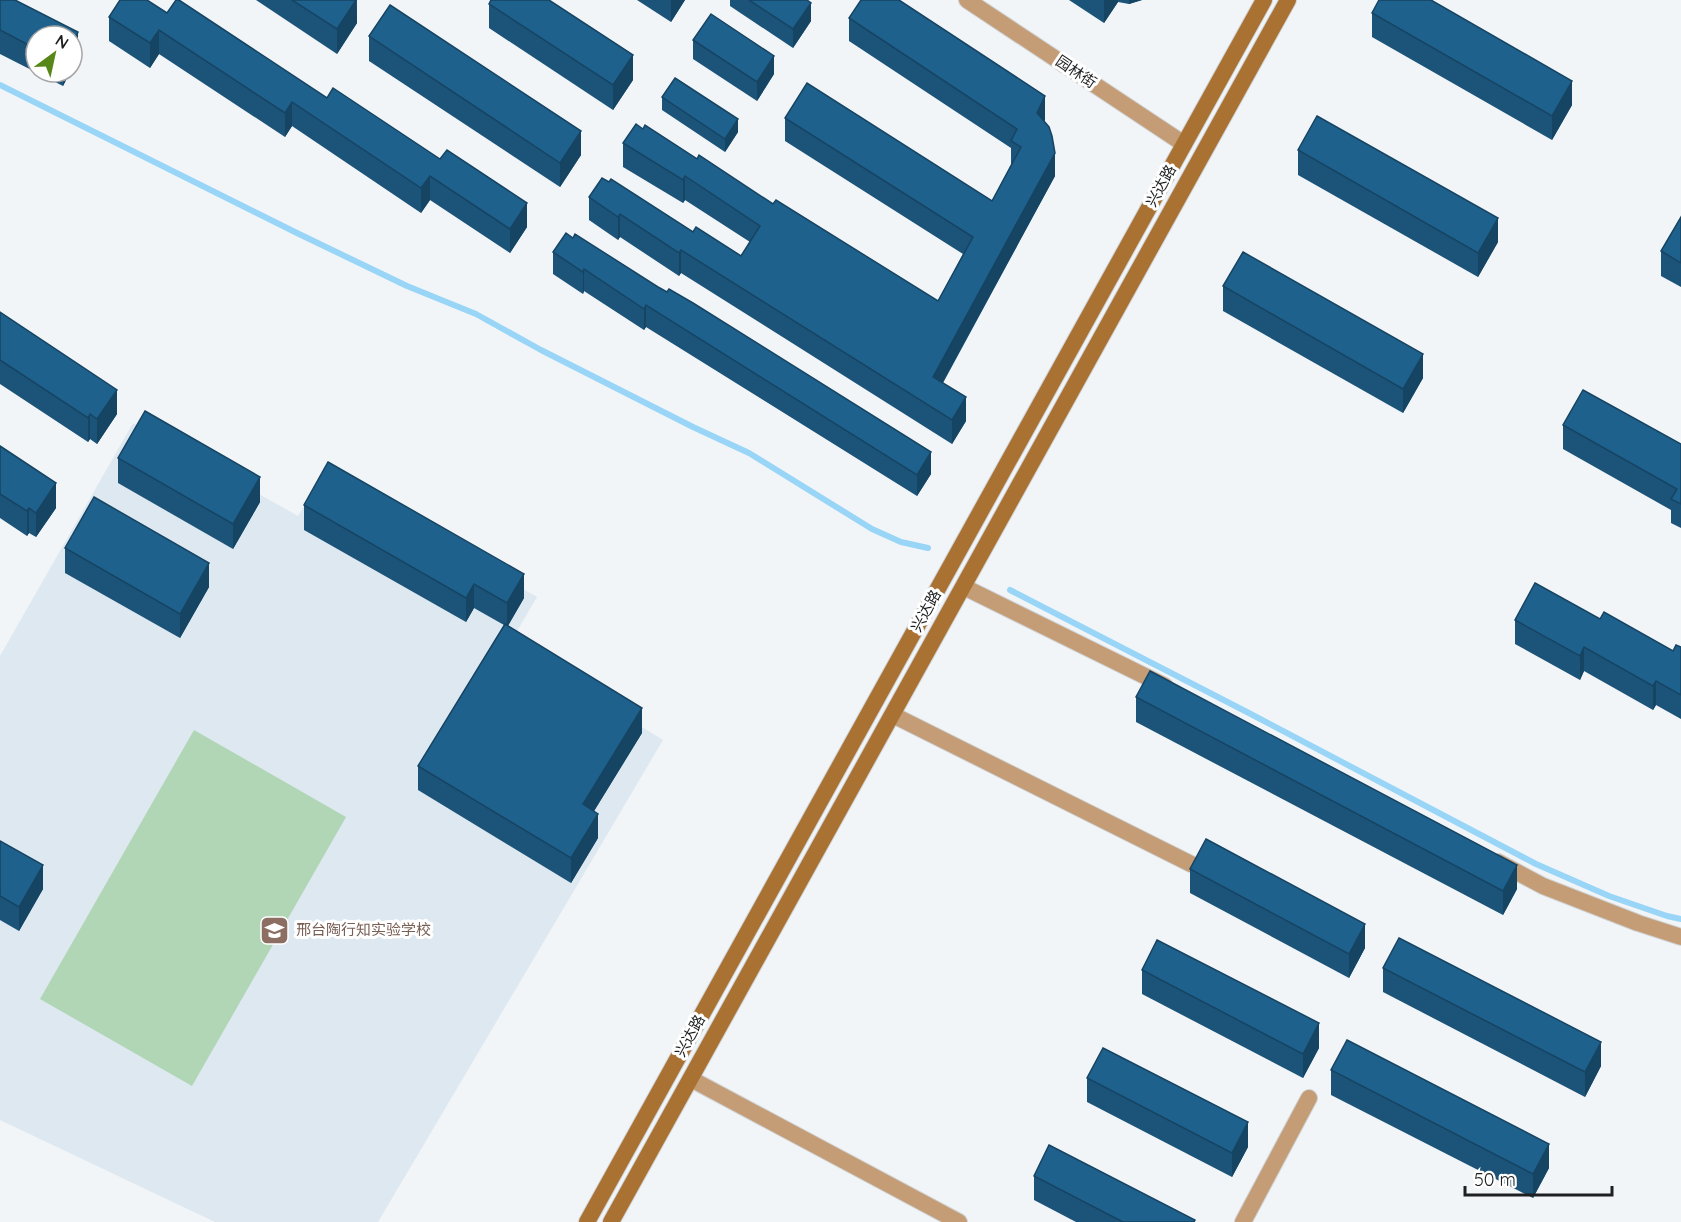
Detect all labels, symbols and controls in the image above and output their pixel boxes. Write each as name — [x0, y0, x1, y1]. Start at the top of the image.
north arrow — [24, 24, 84, 84]
text: N — [52, 30, 73, 53]
street label: 园林街 — [1052, 51, 1100, 92]
street label: 兴达路 — [1141, 161, 1180, 210]
street label: 兴达路 — [906, 586, 945, 635]
school or university icon: 邢台陶行知实验学校 — [259, 914, 291, 946]
place label: 邢台陶行知实验学校 — [296, 920, 431, 939]
street label: 兴达路 — [670, 1011, 709, 1060]
scale bar — [1465, 1159, 1612, 1197]
text: 50 m — [1474, 1168, 1516, 1191]

